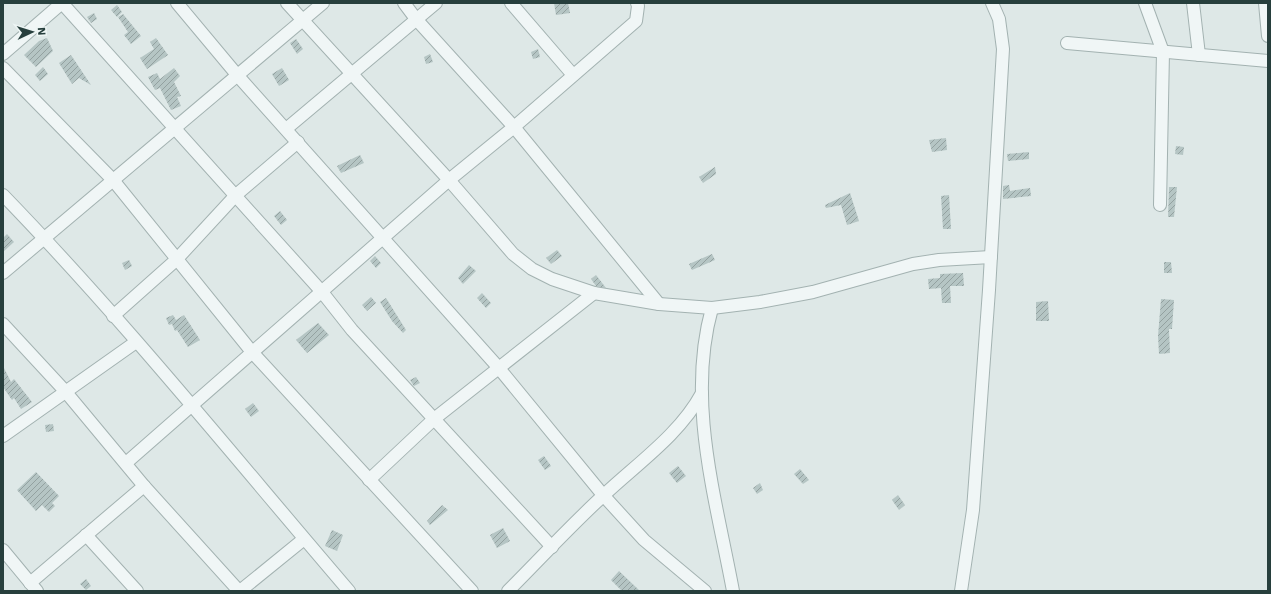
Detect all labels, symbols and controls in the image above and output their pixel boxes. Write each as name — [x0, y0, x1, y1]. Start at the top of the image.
north arrow — [12, 12, 52, 52]
text: N — [35, 27, 48, 36]

